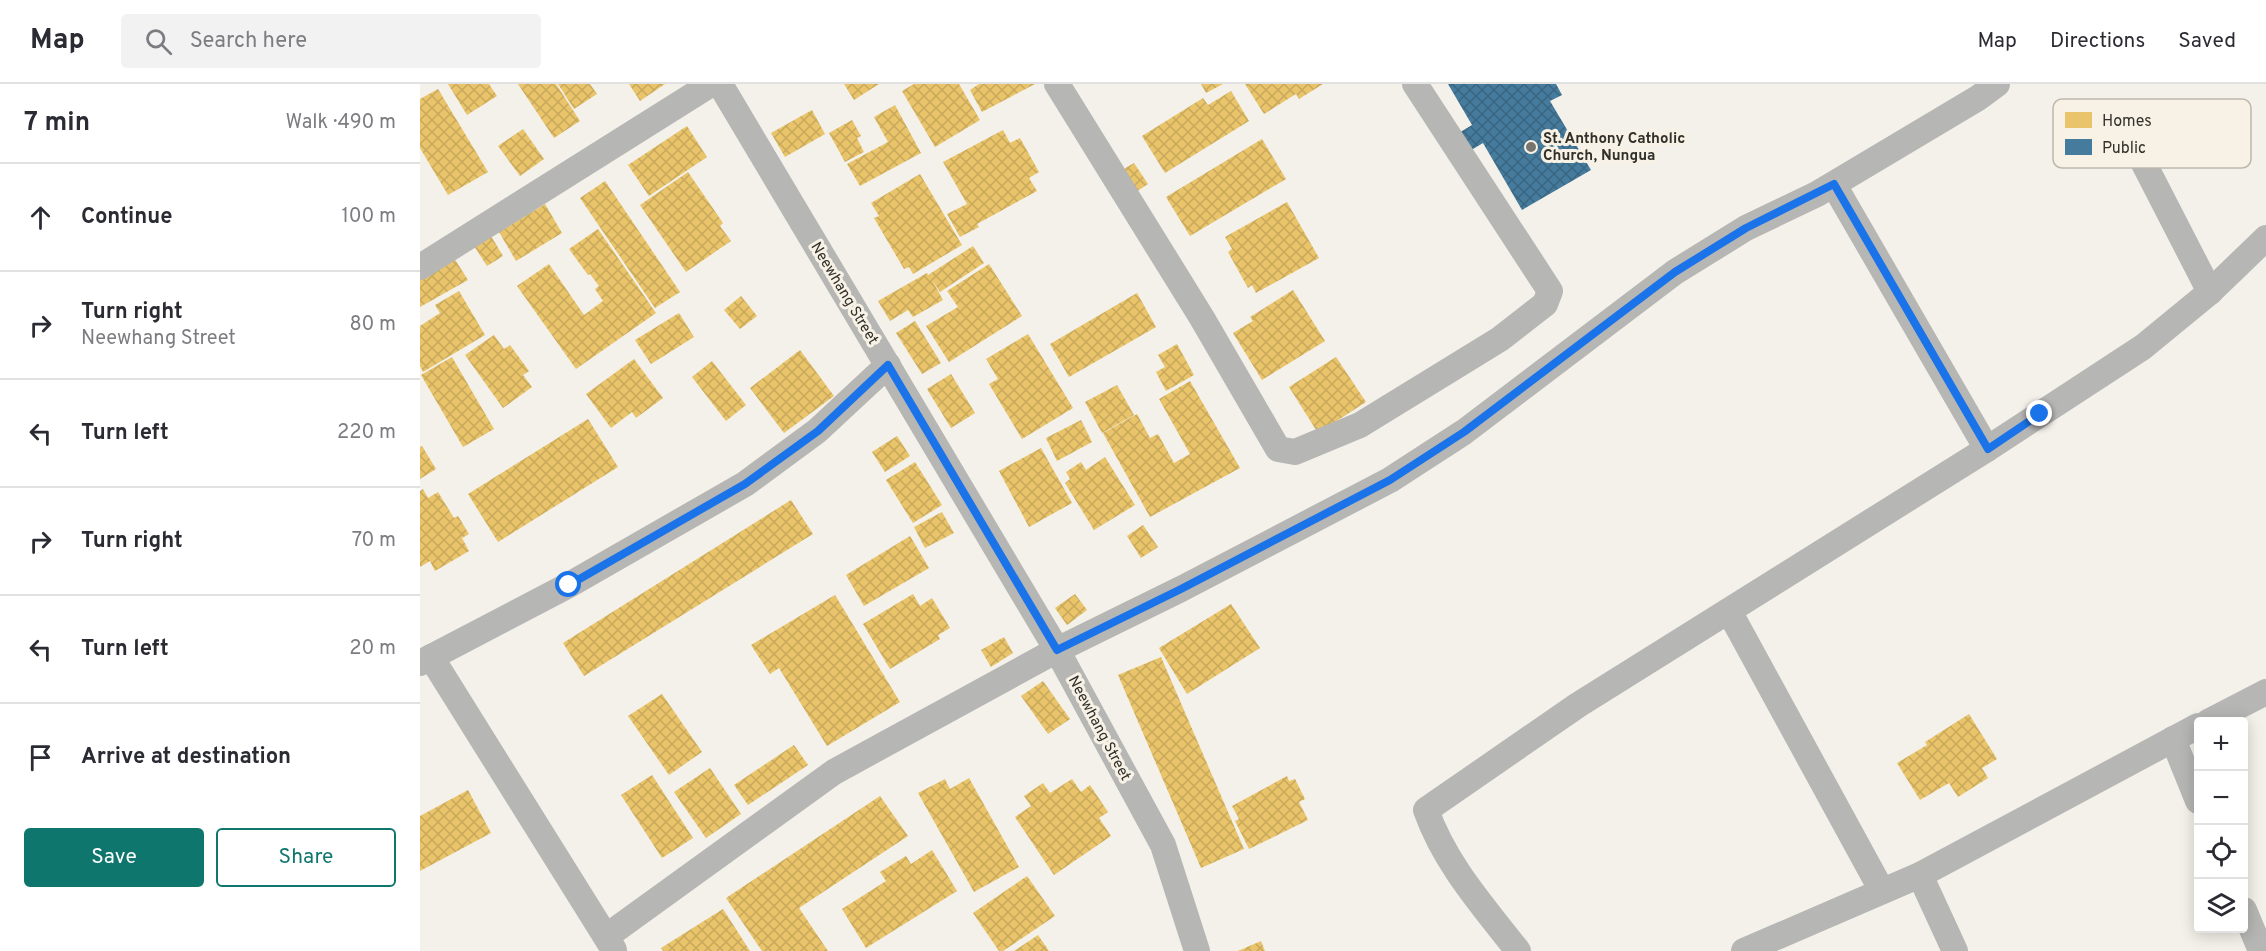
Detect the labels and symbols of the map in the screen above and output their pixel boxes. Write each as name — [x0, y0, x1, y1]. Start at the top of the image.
legend — [2053, 99, 2251, 168]
text: Homes — [2102, 112, 2152, 132]
place label: St. Anthony Catholic Church, Nungua — [1543, 130, 1685, 166]
text: Public — [2102, 139, 2146, 159]
marker: St. Anthony Catholic Church, Nungua — [1524, 140, 1538, 154]
street label: Neewhang Street — [806, 239, 882, 348]
route end — [2026, 400, 2052, 426]
route start — [555, 571, 581, 597]
street label: Neewhang Street — [1063, 673, 1134, 784]

